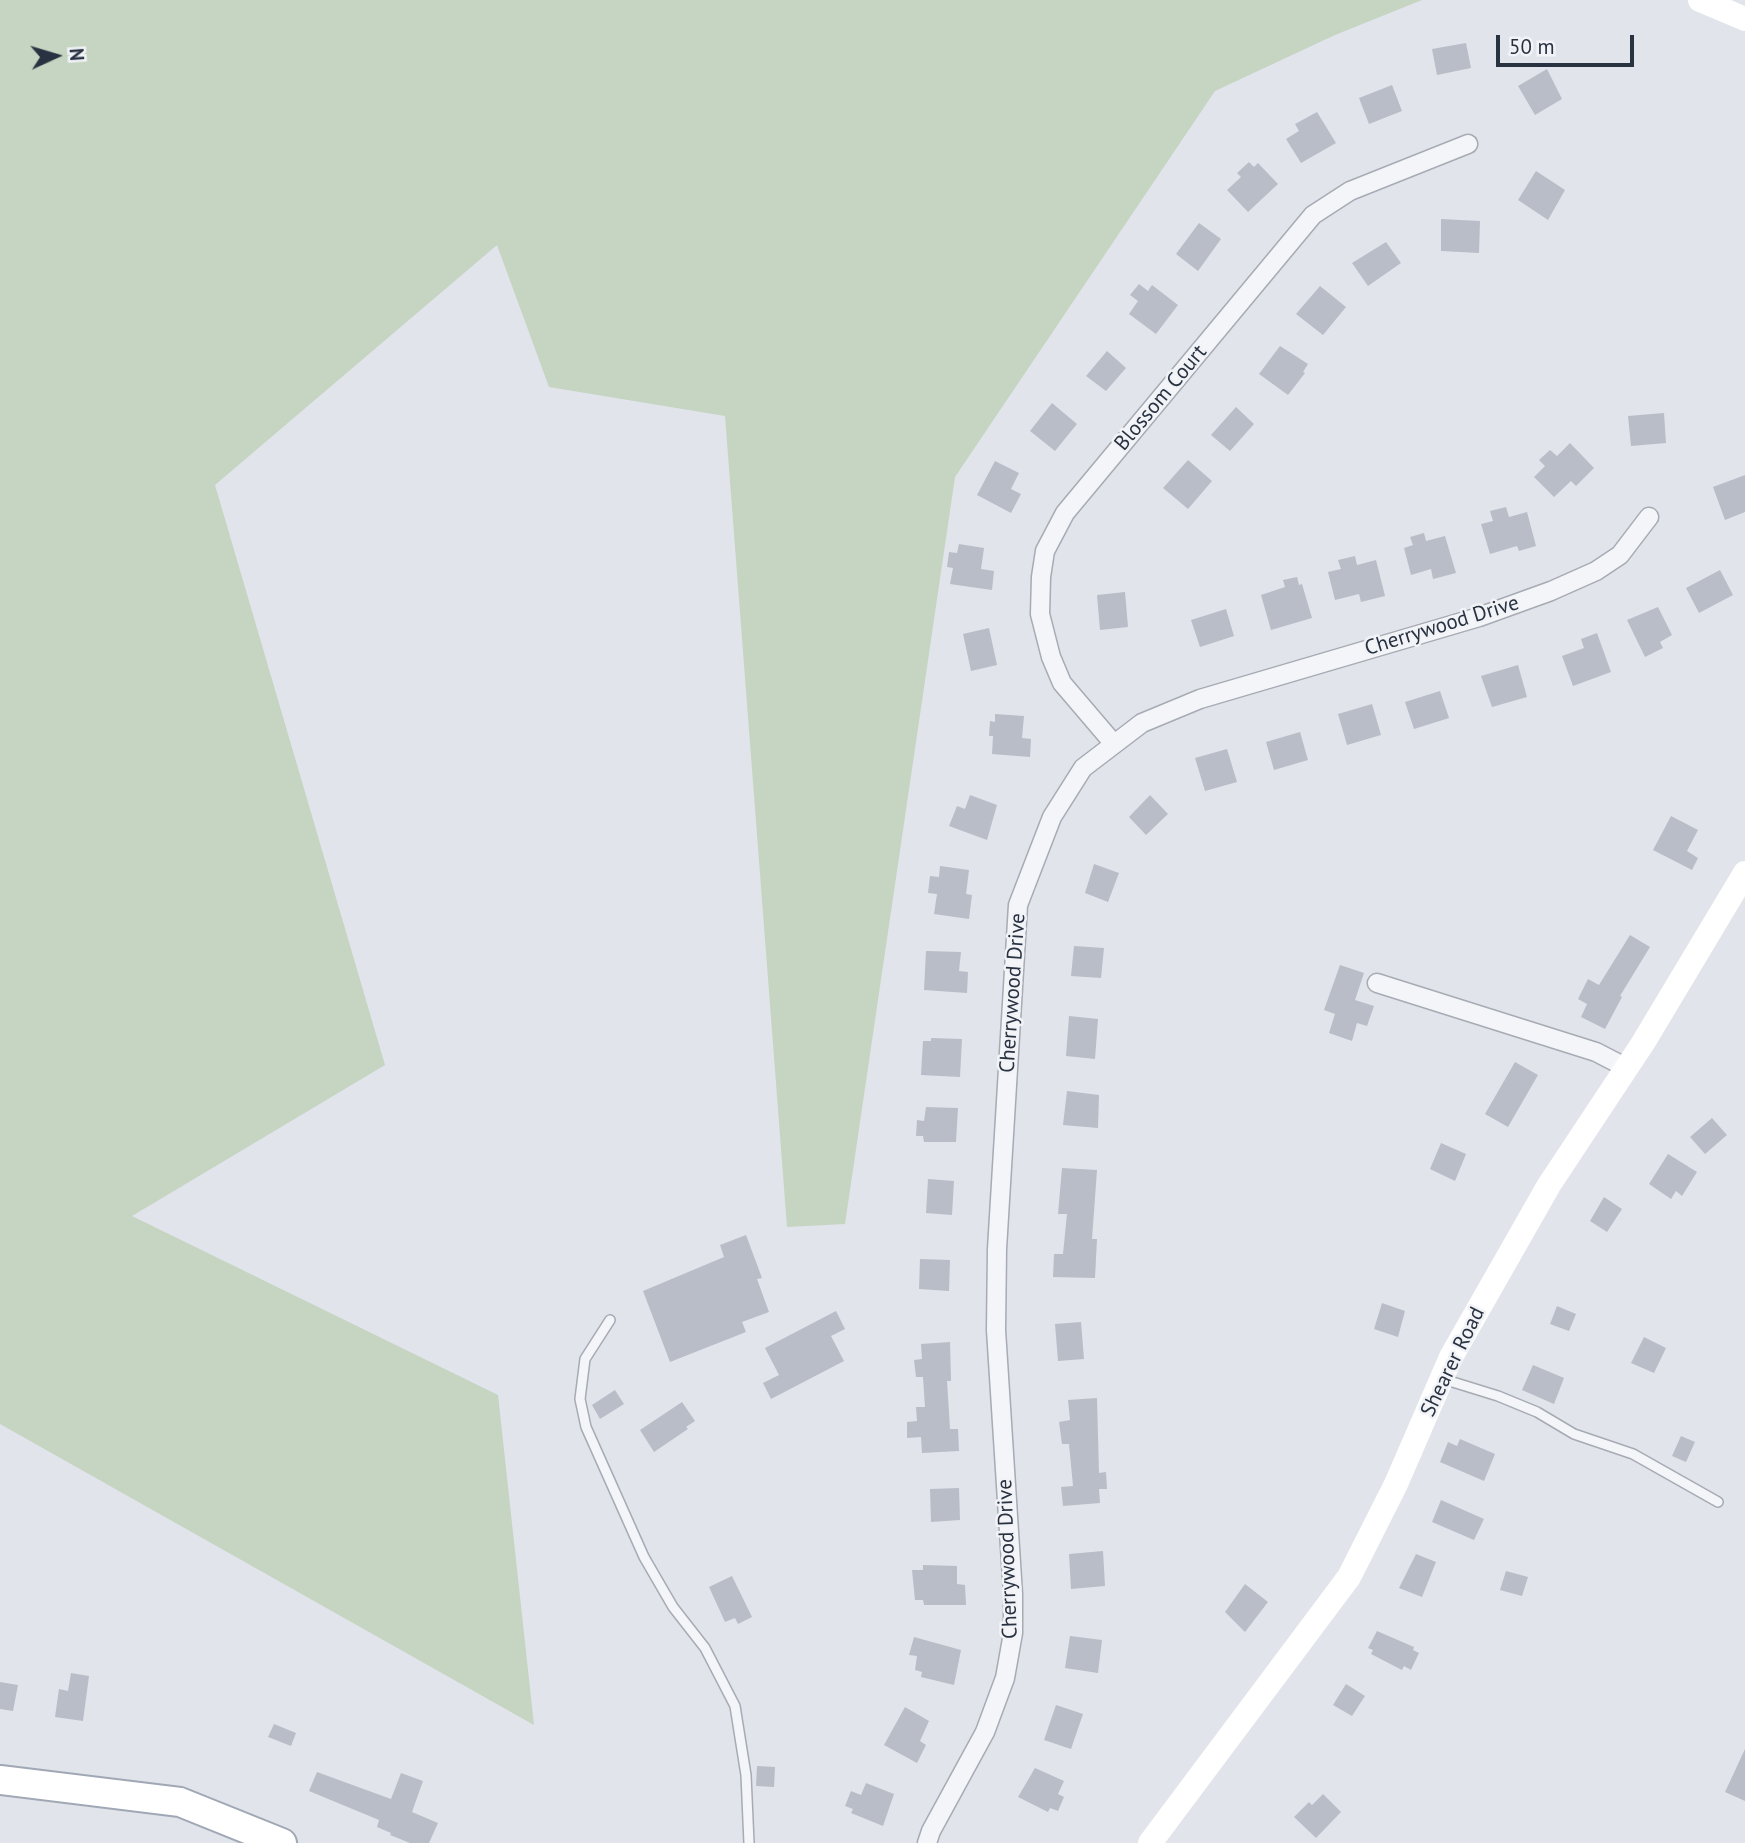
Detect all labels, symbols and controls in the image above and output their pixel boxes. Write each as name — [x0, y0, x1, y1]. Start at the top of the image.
north arrow — [21, 21, 91, 91]
scale bar — [1500, 21, 1638, 65]
text: 50 m — [1509, 33, 1555, 60]
text: N — [65, 47, 89, 62]
street label: Blossom Court — [1110, 340, 1212, 456]
street label: Cherrywood Drive — [1362, 591, 1522, 661]
street label: Cherrywood Drive — [995, 912, 1031, 1074]
street label: Shearer Road — [1416, 1303, 1490, 1421]
street label: Cherrywood Drive — [993, 1479, 1023, 1639]

